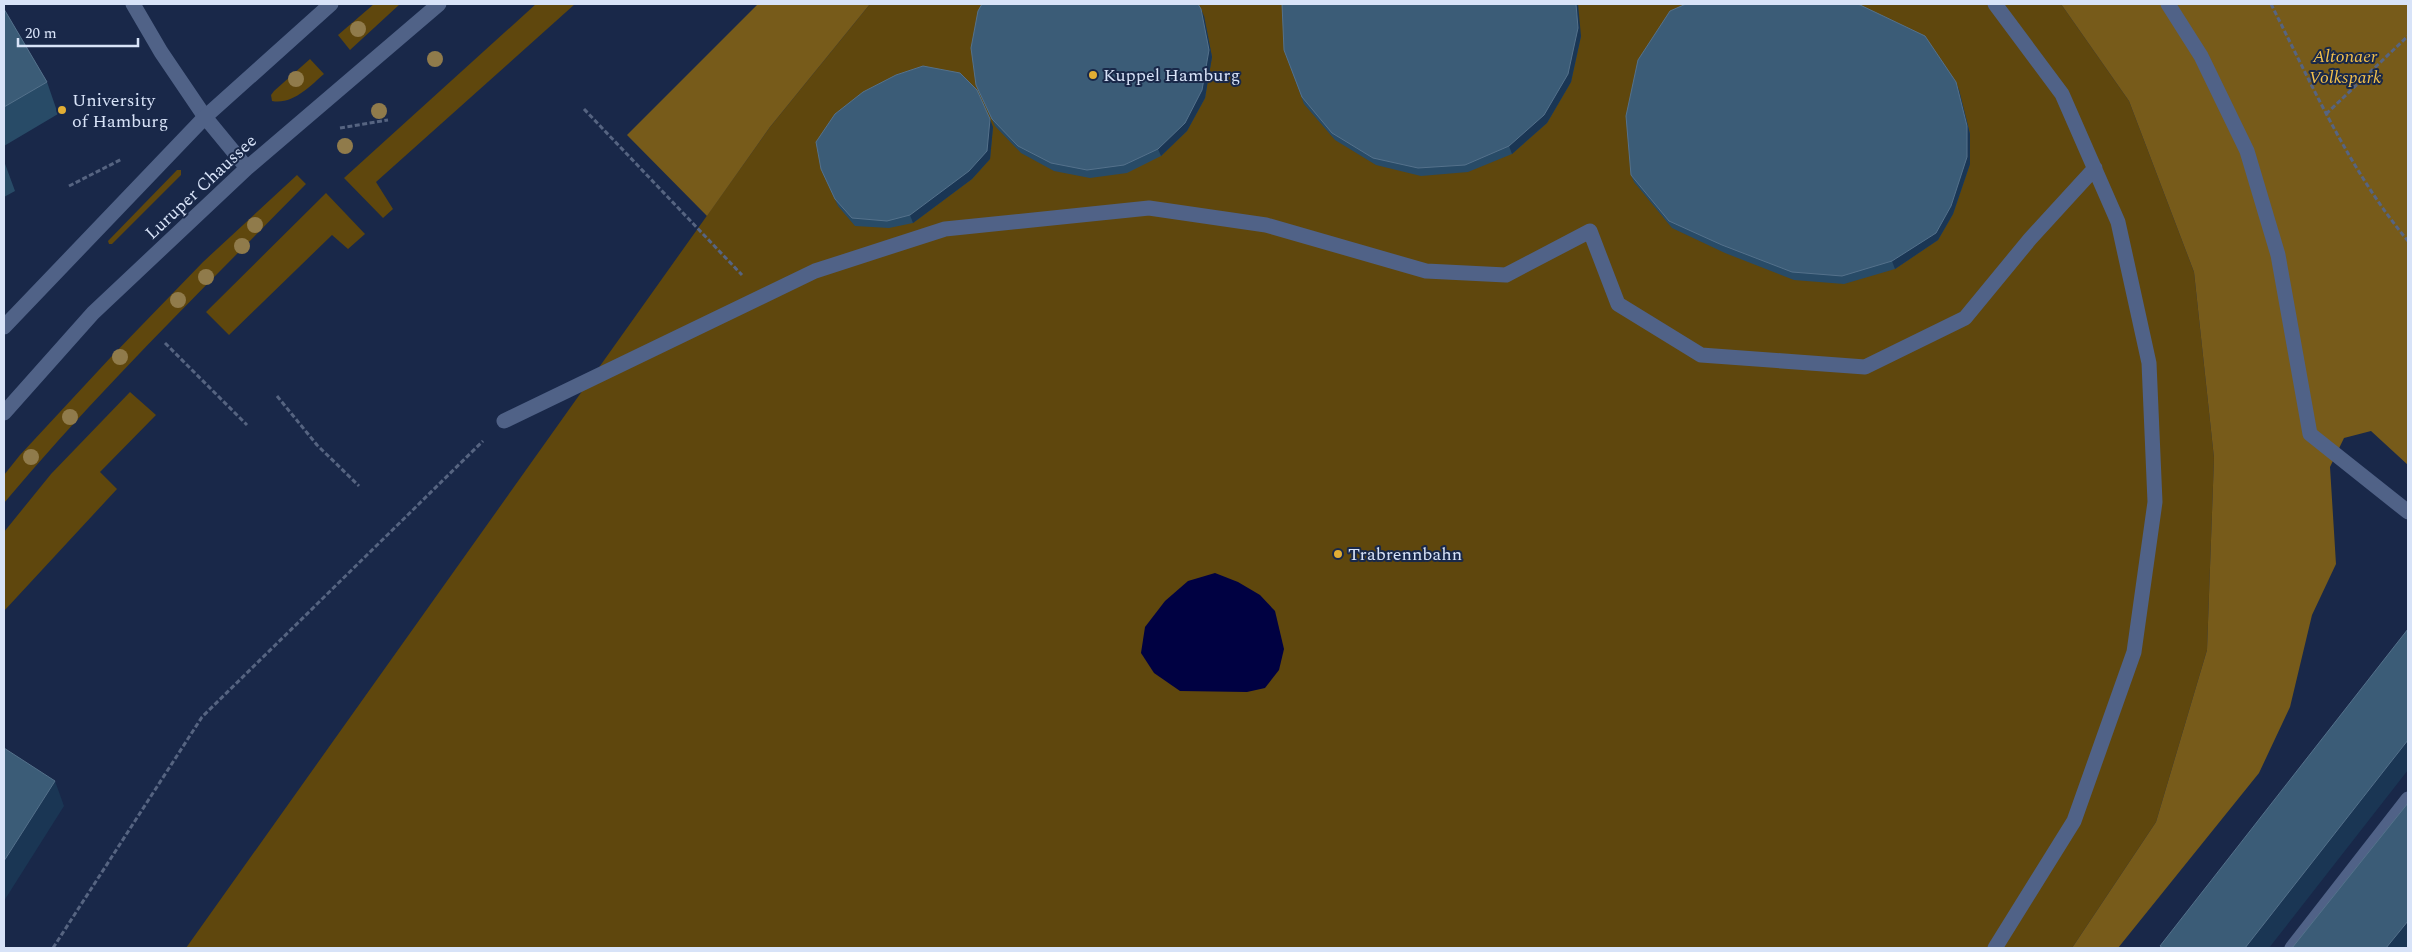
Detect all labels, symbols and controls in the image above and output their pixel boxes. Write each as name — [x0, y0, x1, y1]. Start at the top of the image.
scale bar — [18, 15, 138, 47]
text: 20 m — [25, 22, 57, 45]
park label: Altonaer Volkspark — [2309, 43, 2382, 91]
place label: Kuppel Hamburg — [1103, 62, 1240, 89]
marker: Kuppel Hamburg — [1087, 69, 1099, 81]
place label: University of Hamburg — [72, 87, 168, 135]
marker: University of Hamburg — [56, 104, 68, 116]
street label: Luruper Chaussee — [139, 128, 263, 246]
place label: Trabrennbahn — [1348, 541, 1462, 568]
marker: Trabrennbahn — [1332, 548, 1344, 560]

